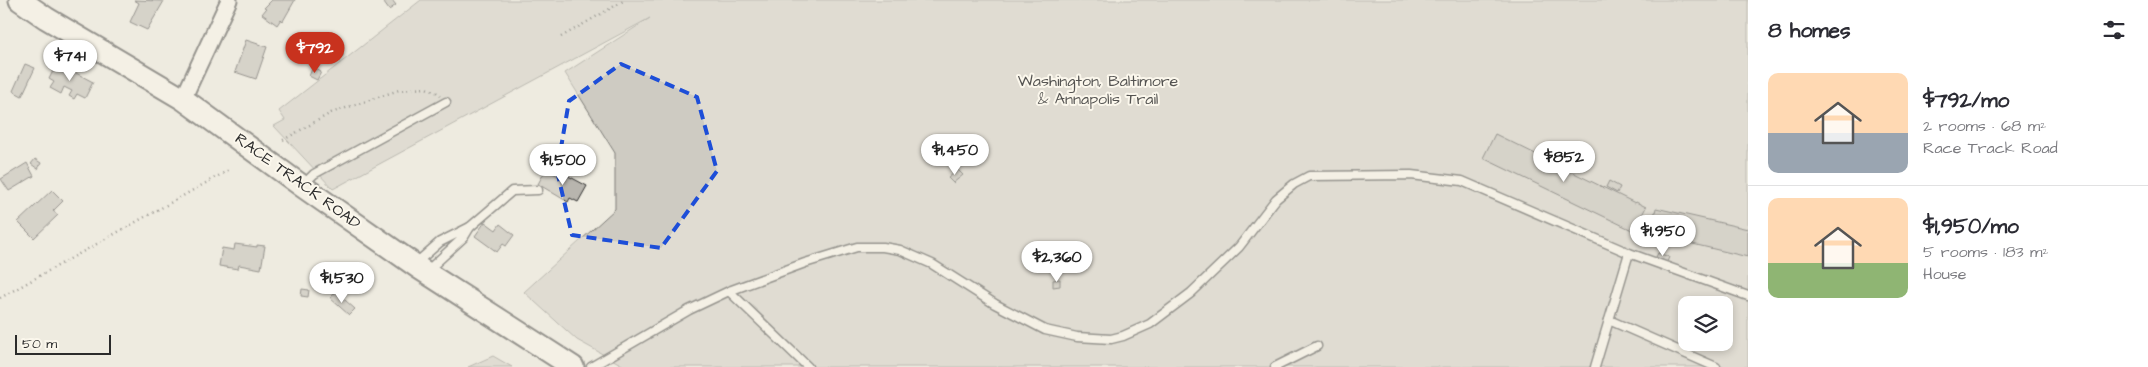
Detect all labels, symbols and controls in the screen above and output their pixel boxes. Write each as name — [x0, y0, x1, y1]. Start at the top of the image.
text: 8 homes — [1768, 16, 1850, 45]
icon: filters — [2100, 16, 2128, 44]
pin: $792 — [285, 32, 345, 74]
text: $792 — [296, 37, 334, 59]
pin: $741 — [40, 39, 100, 82]
text: $741 — [54, 45, 86, 67]
park label: Washington, Baltimore & Annapolis Trail — [1018, 70, 1179, 110]
text: $792/mo — [1923, 86, 2009, 115]
icon: home — [1808, 93, 1868, 153]
text: 2 rooms · 68 m² — [1923, 115, 2046, 137]
street label: RACE TRACK ROAD — [231, 128, 365, 234]
pin: $1,450 — [914, 134, 996, 176]
text: Race Track Road — [1923, 137, 2058, 159]
text: $1,450 — [932, 139, 978, 161]
pin: $852 — [1534, 140, 1594, 183]
pin: $1,500 — [522, 144, 604, 186]
text: $852 — [1544, 146, 1584, 168]
text: $1,500 — [540, 149, 586, 171]
text: $1,950/mo — [1923, 212, 2019, 241]
pin: $1,950 — [1622, 214, 1704, 257]
icon: home — [1808, 218, 1868, 278]
text: $1,950 — [1641, 220, 1685, 242]
pin: $2,360 — [1016, 240, 1098, 283]
text: 5 rooms · 183 m² — [1923, 241, 2049, 263]
text: $2,360 — [1032, 246, 1082, 268]
pin: $1,530 — [301, 262, 383, 304]
text: House — [1923, 263, 1967, 285]
text: $1,530 — [320, 267, 364, 289]
map controls — [1678, 296, 1733, 351]
button: layers — [1678, 296, 1733, 351]
scale bar — [15, 332, 111, 355]
text: 50 m — [22, 334, 57, 354]

